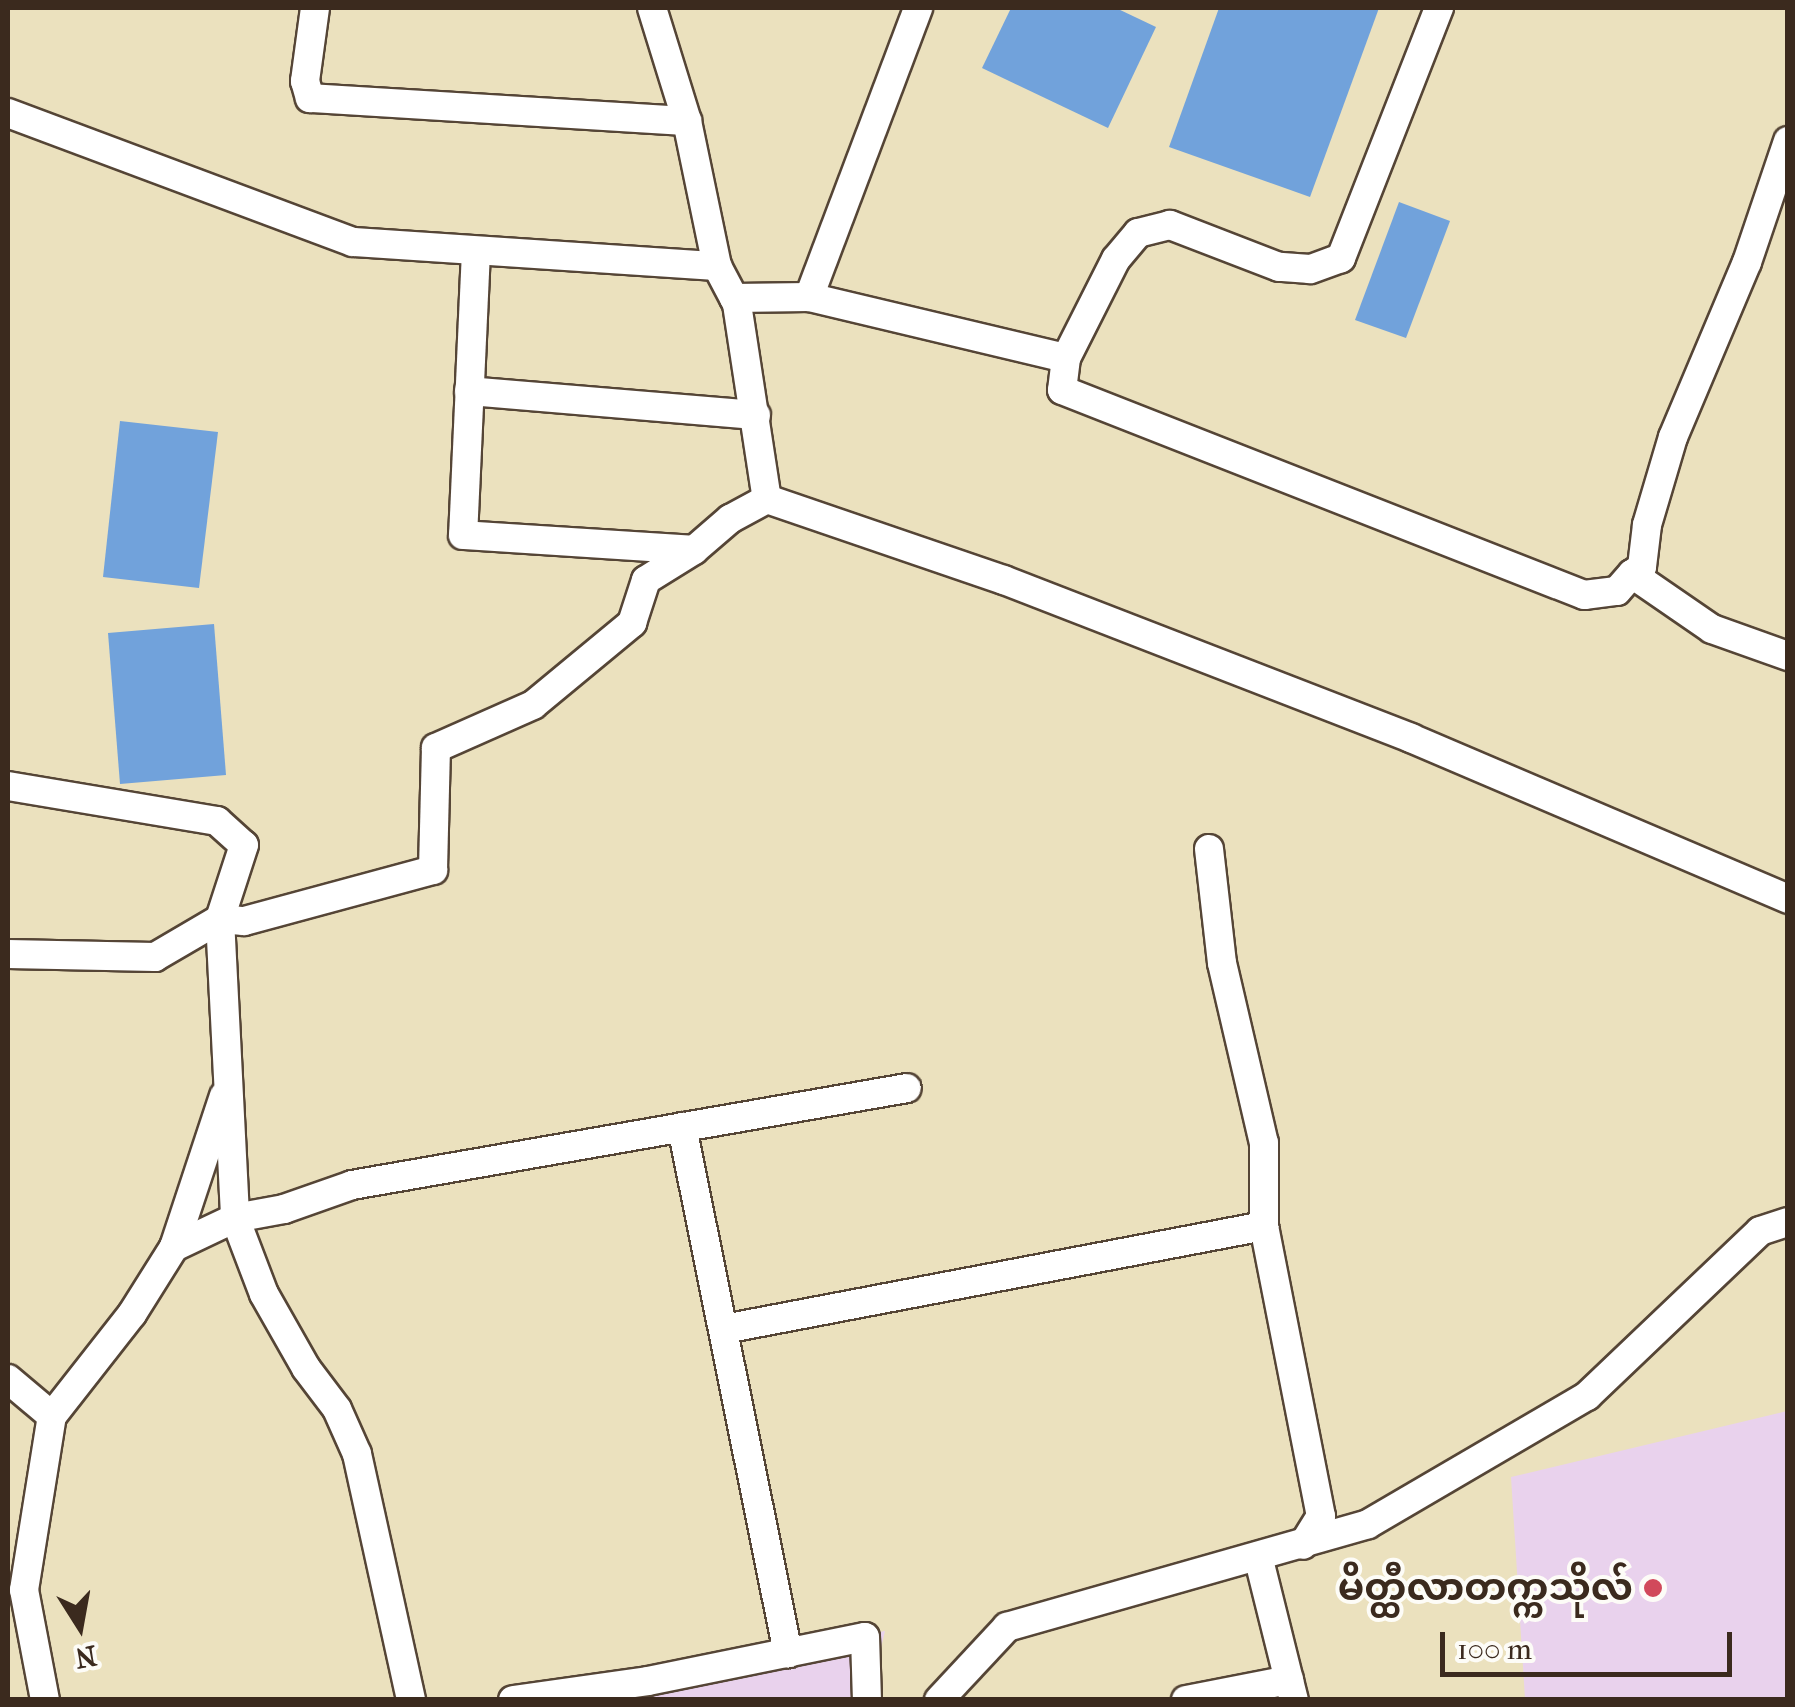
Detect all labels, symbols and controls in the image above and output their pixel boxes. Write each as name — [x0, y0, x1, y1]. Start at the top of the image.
place label: မိတ္ထီလာတက္ကသိုလ် — [1338, 1565, 1633, 1611]
north arrow — [30, 1577, 130, 1677]
marker: မိတ္ထီလာတက္ကသိုလ် — [1642, 1577, 1664, 1599]
scale bar — [1445, 1612, 1738, 1674]
text: 100 m — [1457, 1632, 1532, 1667]
text: N — [72, 1639, 99, 1675]

